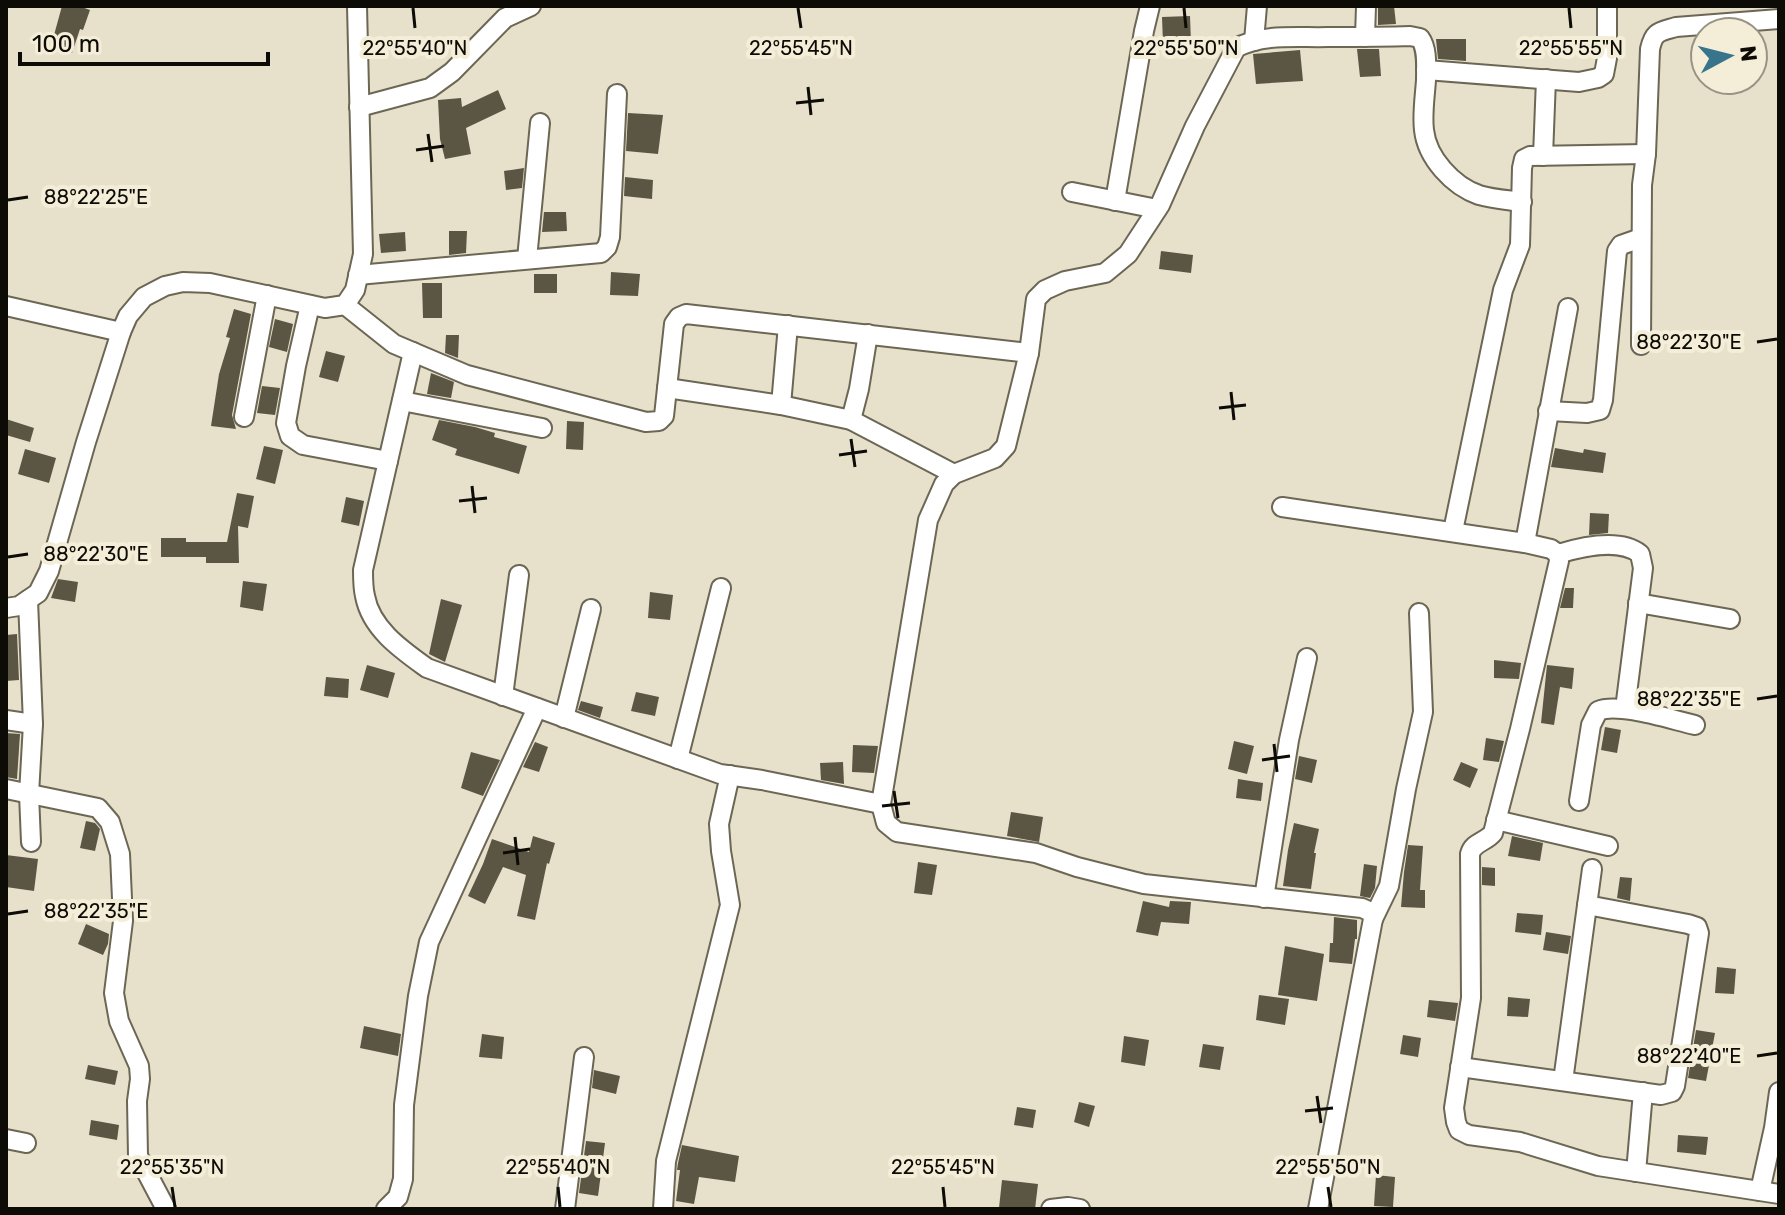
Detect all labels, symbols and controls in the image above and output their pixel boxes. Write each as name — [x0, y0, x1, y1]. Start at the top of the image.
scale bar — [20, 16, 268, 66]
north arrow — [1689, 16, 1769, 96]
text: 100 m — [32, 30, 100, 58]
text: 22°55'40"N — [363, 36, 467, 60]
text: 22°55'45"N — [749, 36, 853, 60]
text: 22°55'50"N — [1133, 36, 1239, 60]
text: 22°55'55"N — [1519, 36, 1623, 60]
text: N — [1734, 44, 1763, 63]
text: 88°22'25"E — [44, 185, 148, 209]
text: 88°22'30"E — [1636, 330, 1742, 354]
text: 88°22'30"E — [43, 542, 149, 566]
text: 88°22'35"E — [1637, 687, 1741, 711]
text: 88°22'35"E — [44, 899, 148, 923]
text: 88°22'40"E — [1637, 1044, 1741, 1068]
text: 22°55'35"N — [120, 1155, 224, 1179]
text: 22°55'40"N — [506, 1155, 610, 1179]
text: 22°55'45"N — [891, 1155, 995, 1179]
text: 22°55'50"N — [1275, 1155, 1381, 1179]

